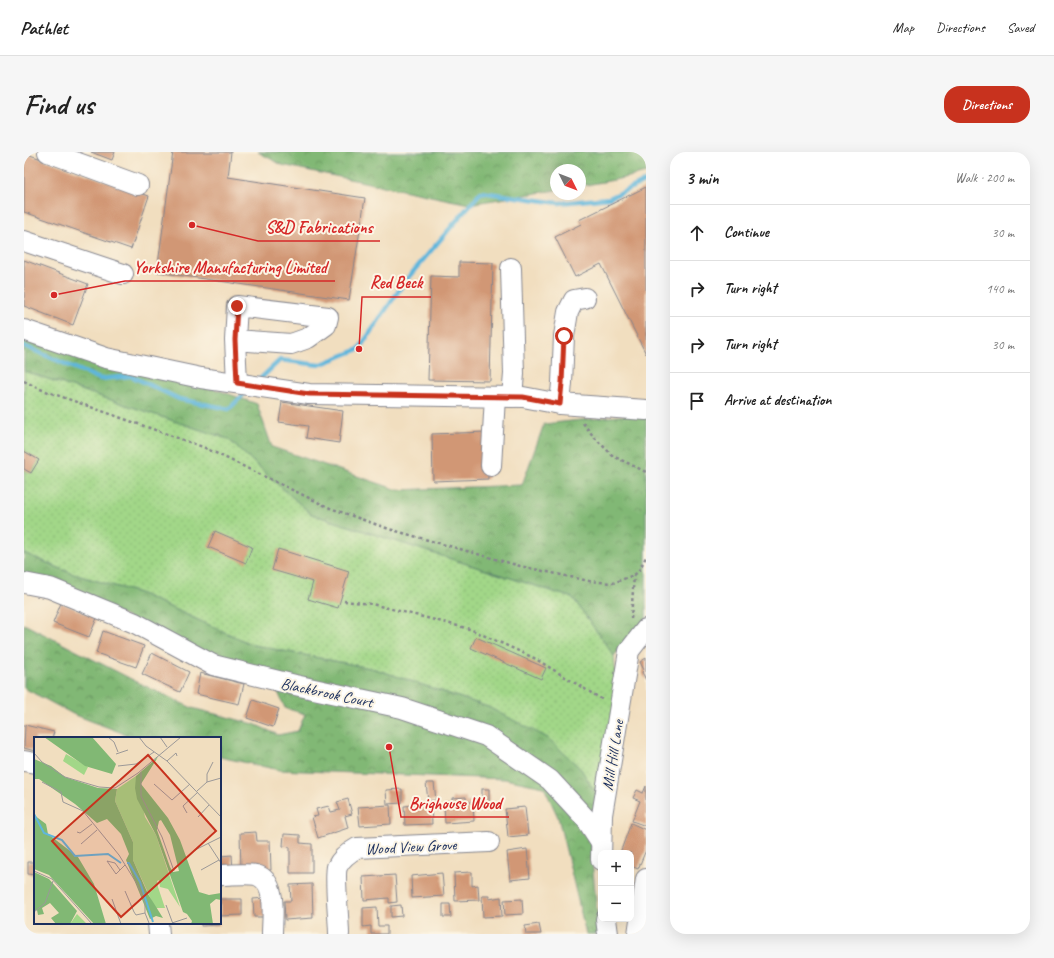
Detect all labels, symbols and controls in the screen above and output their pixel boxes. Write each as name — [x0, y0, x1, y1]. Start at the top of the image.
text: Pathlet — [20, 16, 68, 40]
text: Map — [893, 19, 914, 36]
text: Directions — [936, 19, 985, 36]
text: Saved — [1007, 19, 1034, 36]
button: Directions — [944, 86, 1030, 123]
text: Find us — [24, 87, 94, 122]
north arrow — [550, 164, 586, 200]
text: 3 min — [686, 168, 719, 189]
text: Walk · 200 m — [955, 170, 1014, 186]
callout: S&D Fabrications — [258, 212, 380, 241]
text: S&D Fabrications — [266, 217, 375, 238]
icon: ahead — [686, 222, 708, 244]
text: Continue — [724, 223, 769, 242]
text: 30 m — [992, 225, 1014, 241]
callout: Yorkshire Manufacturing Limited — [125, 252, 335, 281]
text: Yorkshire Manufacturing Limited — [133, 257, 330, 278]
callout: Red Beck — [362, 268, 431, 297]
text: Red Beck — [370, 272, 424, 293]
icon: right — [686, 278, 708, 300]
text: Turn right — [724, 279, 777, 298]
text: 140 m — [986, 281, 1014, 297]
route end — [228, 297, 246, 315]
route start — [555, 327, 573, 345]
icon: right — [686, 334, 708, 356]
text: Turn right — [724, 335, 777, 354]
text: 30 m — [992, 337, 1014, 353]
icon: arrive — [686, 390, 708, 412]
text: Arrive at destination — [724, 391, 831, 410]
street label: Blackbrook Court — [279, 673, 376, 713]
street label: Mill Hill Lane — [598, 717, 629, 792]
inset map — [34, 737, 221, 924]
callout: Brighouse Wood — [401, 788, 509, 817]
text: Brighouse Wood — [409, 793, 504, 814]
street label: Wood View Grove — [365, 835, 459, 859]
map controls — [598, 850, 634, 922]
button: + — [598, 850, 634, 886]
button: − — [598, 886, 634, 922]

